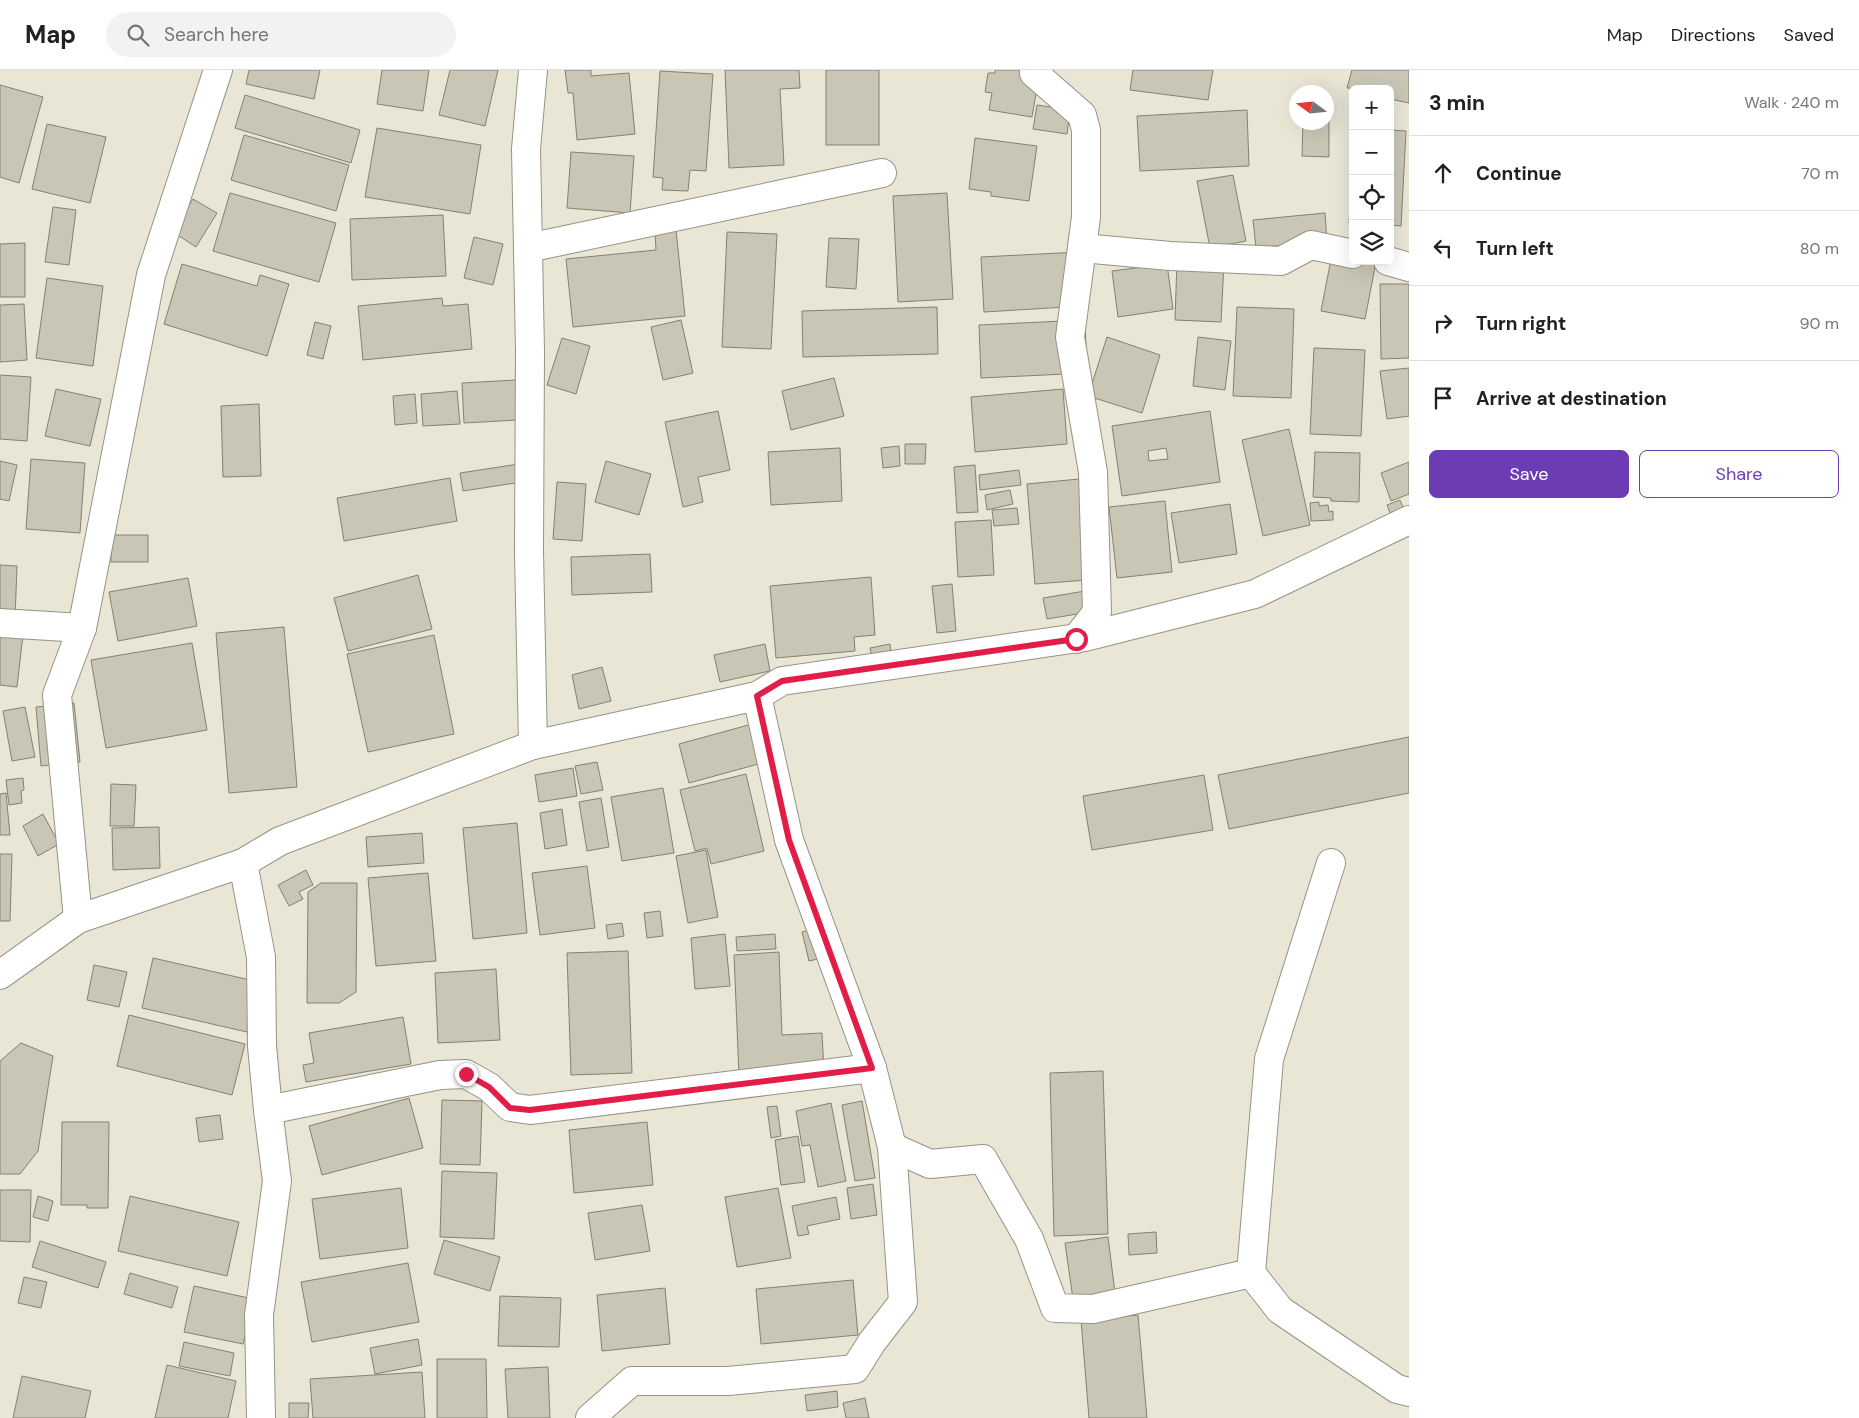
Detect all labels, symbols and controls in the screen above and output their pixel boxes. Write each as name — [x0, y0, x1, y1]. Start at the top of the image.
search box — [106, 12, 456, 57]
text: Map — [25, 19, 76, 50]
icon: search — [124, 21, 152, 49]
text: Search here — [164, 22, 269, 47]
text: Map — [1607, 23, 1643, 47]
text: Directions — [1671, 23, 1756, 47]
text: Saved — [1784, 23, 1834, 47]
north arrow — [1289, 85, 1334, 130]
map controls — [1349, 85, 1394, 265]
button: + — [1349, 85, 1394, 130]
text: 3 min — [1429, 89, 1485, 117]
text: Walk · 240 m — [1744, 92, 1839, 113]
button: − — [1349, 130, 1394, 175]
icon: ahead — [1429, 159, 1457, 187]
text: Continue — [1476, 161, 1562, 186]
text: 70 m — [1801, 163, 1839, 184]
button: locate — [1349, 175, 1394, 220]
button: layers — [1349, 220, 1394, 265]
icon: left — [1429, 234, 1457, 262]
text: Turn left — [1476, 236, 1554, 261]
text: 80 m — [1800, 238, 1839, 259]
icon: right — [1429, 309, 1457, 337]
text: Turn right — [1476, 311, 1566, 336]
text: 90 m — [1799, 313, 1839, 334]
icon: arrive — [1429, 384, 1457, 412]
text: Arrive at destination — [1476, 386, 1667, 411]
button: Save — [1429, 450, 1629, 498]
button: Share — [1639, 450, 1839, 498]
route start — [1065, 628, 1088, 651]
route end — [455, 1063, 478, 1086]

